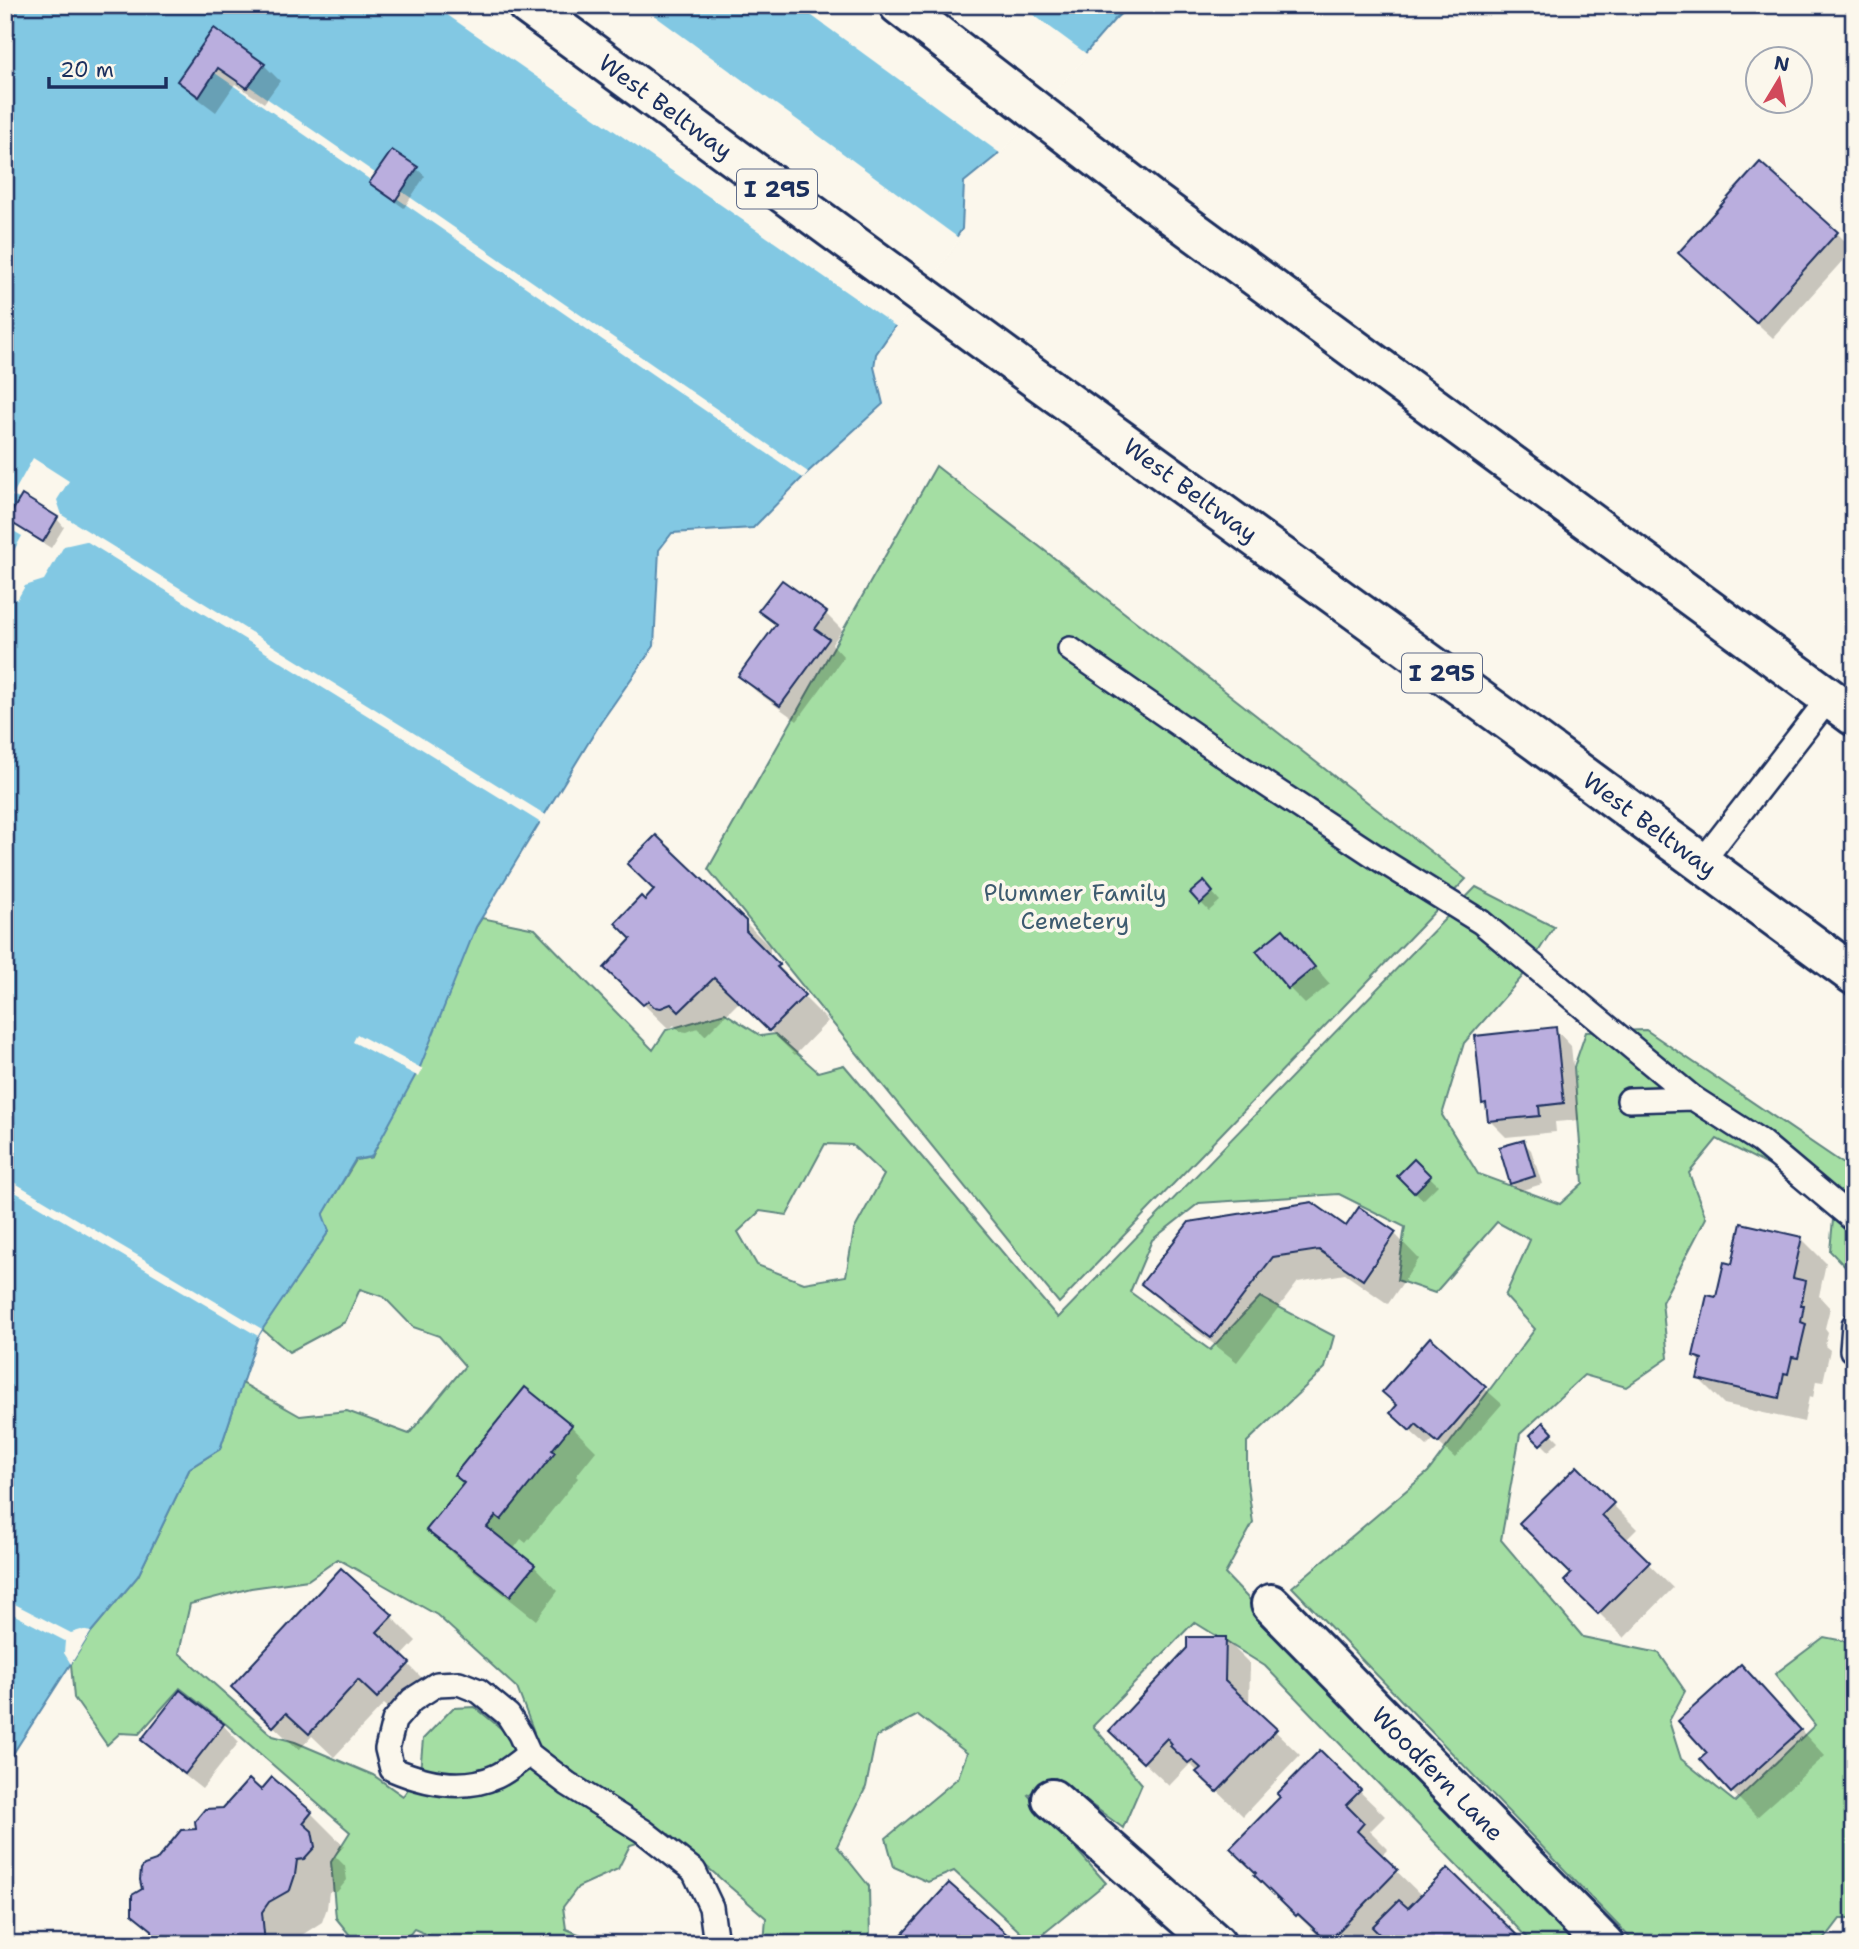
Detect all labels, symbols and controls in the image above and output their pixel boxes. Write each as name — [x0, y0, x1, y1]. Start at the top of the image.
scale bar — [49, 46, 166, 90]
north arrow — [1744, 46, 1814, 116]
street label: West Beltway — [592, 47, 739, 167]
text: N — [1772, 50, 1791, 77]
text: 20 m — [60, 56, 114, 84]
road number: I 295 — [737, 170, 817, 208]
street label: West Beltway — [1116, 431, 1264, 550]
road number: I 295 — [1402, 653, 1482, 692]
street label: West Beltway — [1576, 765, 1723, 885]
park label: Plummer Family Cemetery — [983, 877, 1167, 937]
street label: Woodfern Lane — [1364, 1700, 1511, 1848]

